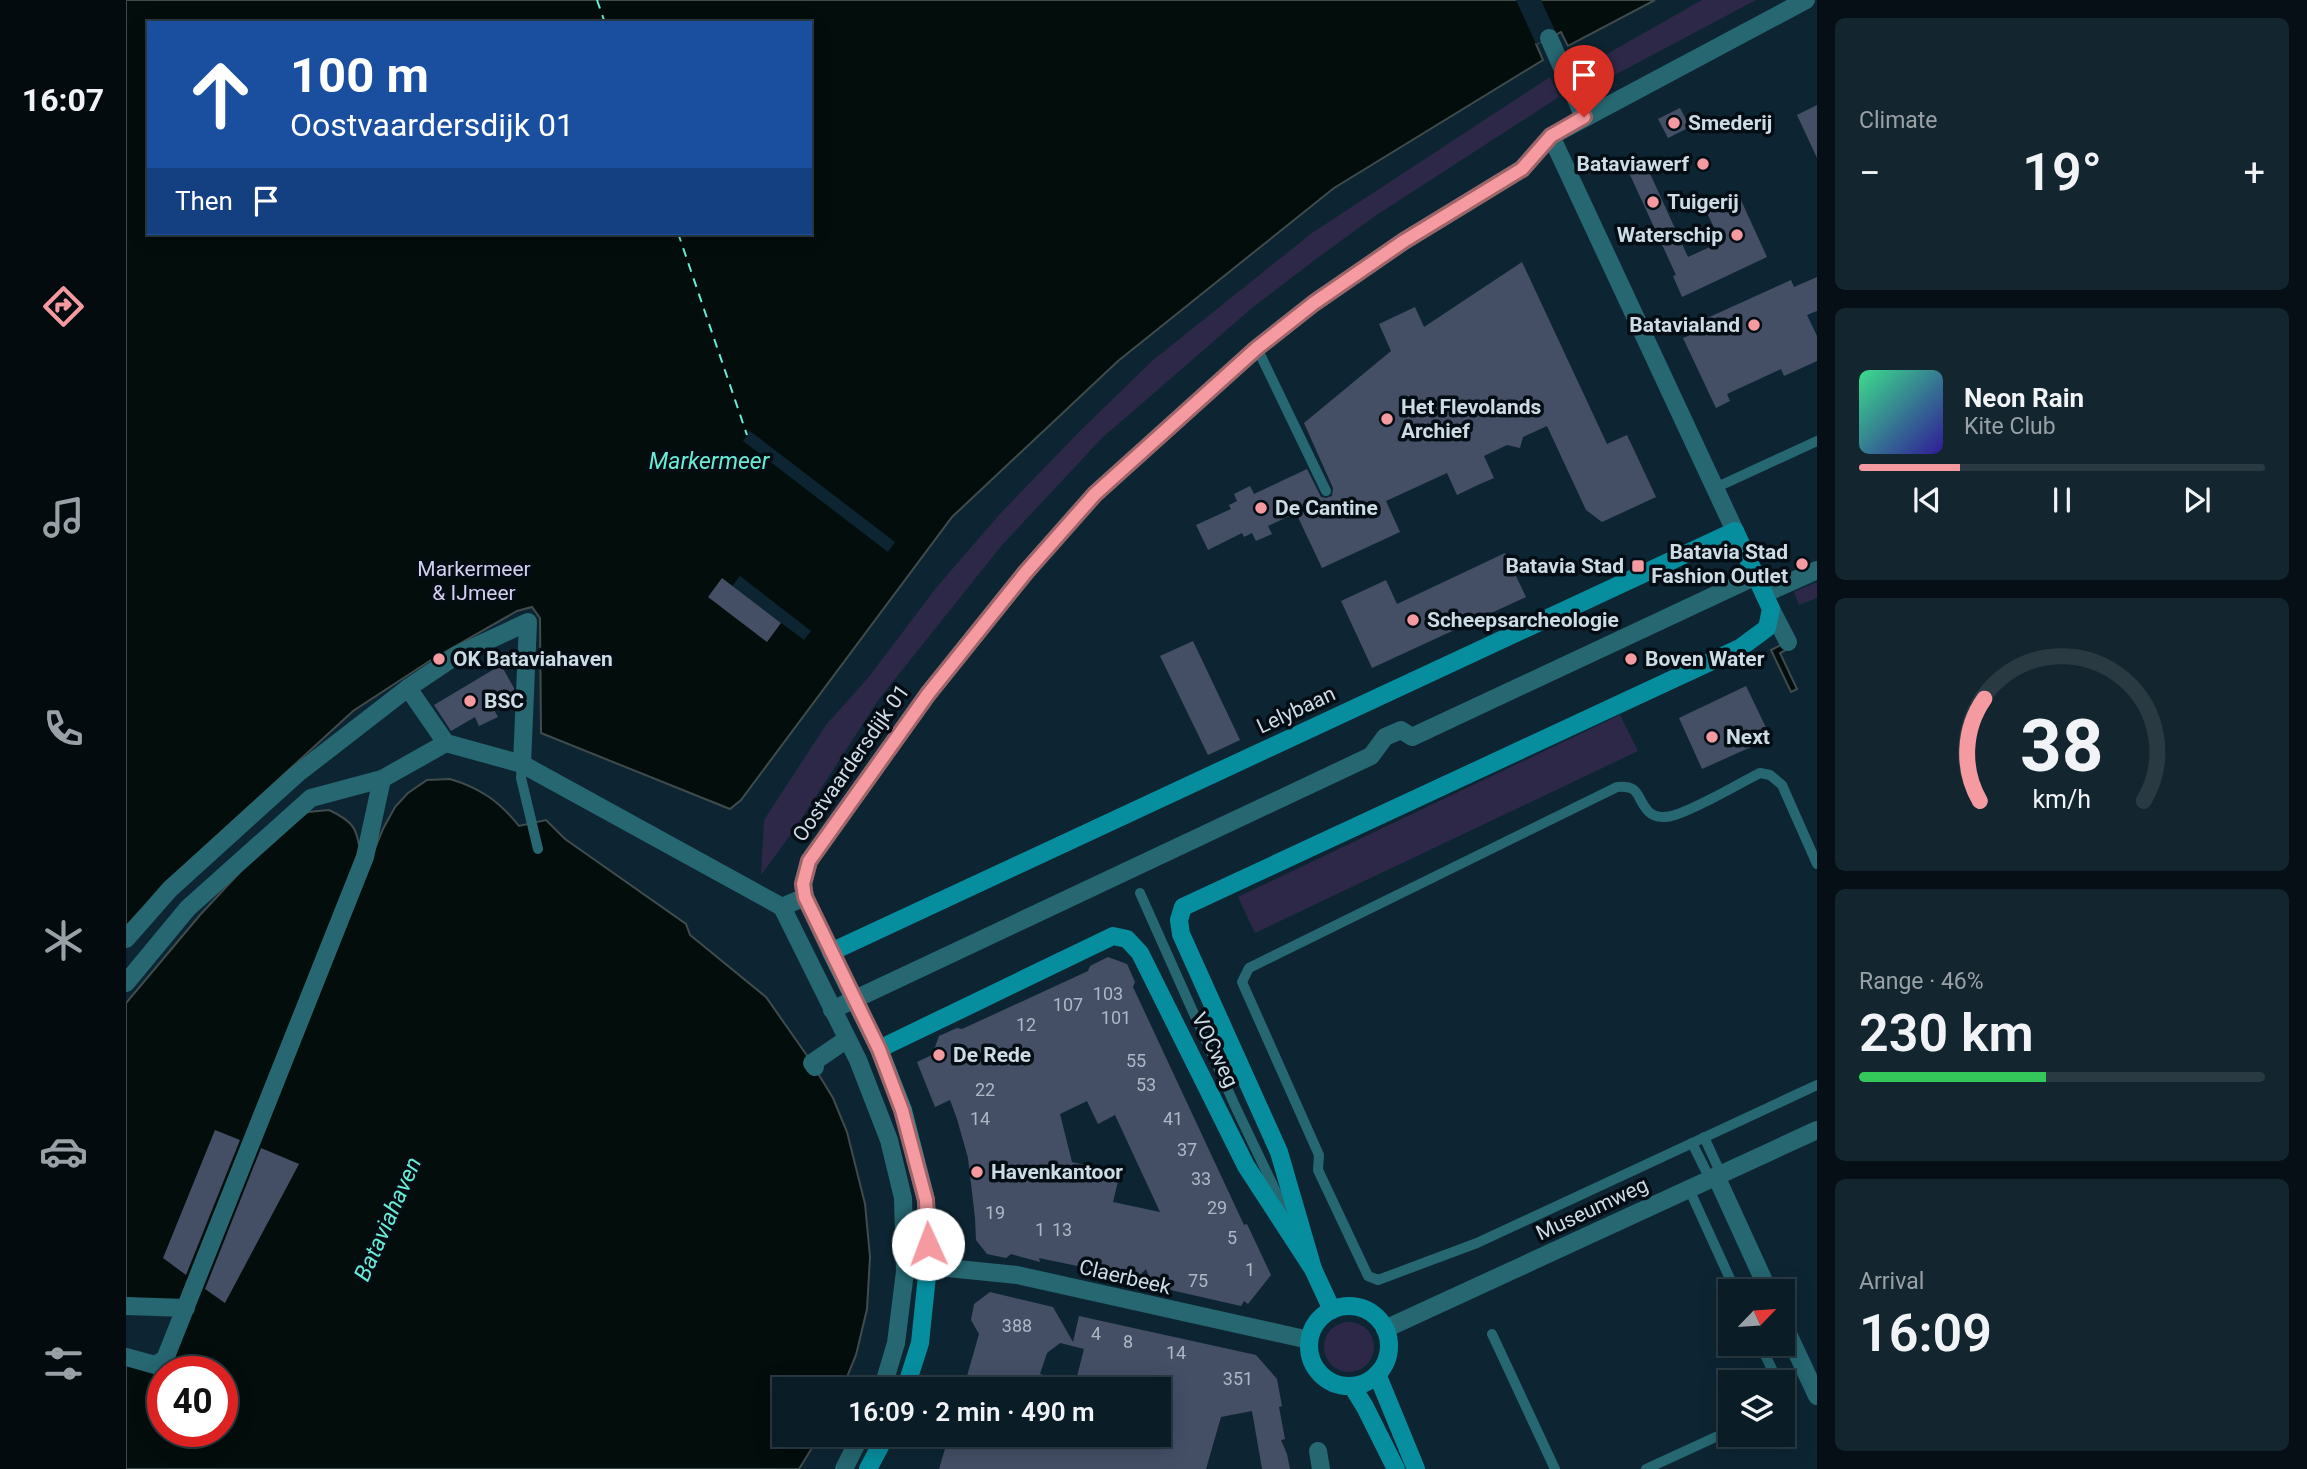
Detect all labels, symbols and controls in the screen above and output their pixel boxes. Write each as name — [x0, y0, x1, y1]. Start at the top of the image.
pin — [1554, 45, 1614, 117]
text: 100 m — [290, 47, 429, 104]
icon: ahead — [175, 49, 266, 140]
icon: arrive — [1565, 56, 1603, 94]
text: 16:07 — [22, 81, 104, 119]
text: Oostvaardersdijk 01 — [290, 106, 574, 144]
text: Climate — [1859, 107, 1938, 134]
place label: Smederij — [1688, 111, 1772, 135]
marker: Smederij — [1666, 115, 1682, 131]
text: 19° — [2022, 142, 2102, 203]
text: − — [1859, 151, 1881, 195]
text: + — [2243, 151, 2265, 195]
place label: Bataviawerf — [1577, 152, 1689, 176]
marker: Bataviawerf — [1695, 156, 1711, 172]
icon: arrive — [247, 182, 285, 220]
text: Then — [175, 186, 233, 216]
place label: Tuigerij — [1667, 190, 1739, 214]
marker: Tuigerij — [1645, 194, 1661, 210]
place label: Waterschip — [1617, 223, 1723, 247]
marker: Waterschip — [1729, 227, 1745, 243]
icon: directions — [39, 282, 88, 331]
place label: Batavialand — [1629, 313, 1740, 337]
marker: Batavialand — [1746, 317, 1762, 333]
text: Neon Rain — [1964, 383, 2084, 413]
place label: Het Flevolands Archief — [1401, 395, 1542, 443]
marker: Het Flevolands Archief — [1379, 411, 1395, 427]
text: Kite Club — [1964, 413, 2056, 440]
water label: Markermeer — [649, 448, 771, 475]
icon: previous — [1908, 481, 1946, 519]
icon: pause — [2043, 481, 2081, 519]
icon: next — [2178, 481, 2216, 519]
icon: music — [39, 493, 88, 542]
place label: De Cantine — [1275, 496, 1378, 520]
marker: De Cantine — [1253, 500, 1269, 516]
place label: Batavia Stad Fashion Outlet — [1651, 540, 1788, 588]
place label: Batavia Stad — [1505, 554, 1624, 578]
marker: Batavia Stad Fashion Outlet — [1794, 556, 1810, 572]
park label: Markermeer & IJmeer — [417, 557, 531, 605]
marker: Batavia Stad — [1630, 558, 1646, 574]
place label: Scheepsarcheologie — [1427, 608, 1619, 632]
marker: Scheepsarcheologie — [1405, 612, 1421, 628]
place label: OK Bataviahaven — [453, 647, 613, 671]
place label: Boven Water — [1645, 647, 1765, 671]
marker: OK Bataviahaven — [431, 651, 447, 667]
marker: Boven Water — [1623, 651, 1639, 667]
street label: Oostvaardersdijk 01 — [788, 680, 914, 846]
street label: Lelybaan — [1253, 681, 1339, 739]
place label: BSC — [484, 689, 524, 713]
marker: BSC — [462, 693, 478, 709]
text: 38 — [2020, 703, 2104, 789]
icon: phone — [39, 704, 88, 753]
place label: Next — [1726, 725, 1770, 749]
marker: Next — [1704, 729, 1720, 745]
text: km/h — [2033, 784, 2091, 813]
icon: climate — [39, 916, 88, 965]
text: Range · 46% — [1859, 968, 1984, 995]
house number: 103 — [1093, 983, 1123, 1004]
house number: 107 — [1053, 994, 1083, 1015]
text: 230 km — [1859, 1003, 2034, 1064]
house number: 101 — [1101, 1007, 1131, 1028]
street label: VOCweg — [1187, 1009, 1243, 1091]
house number: 12 — [1016, 1014, 1036, 1035]
place label: De Rede — [953, 1043, 1031, 1067]
marker: De Rede — [931, 1047, 947, 1063]
house number: 55 — [1126, 1050, 1146, 1071]
house number: 53 — [1136, 1074, 1156, 1095]
house number: 22 — [975, 1079, 995, 1100]
house number: 14 — [970, 1108, 990, 1129]
house number: 41 — [1163, 1108, 1183, 1129]
icon: car — [39, 1127, 88, 1176]
house number: 37 — [1177, 1139, 1197, 1160]
water label: Bataviahaven — [349, 1153, 427, 1285]
place label: Havenkantoor — [991, 1160, 1123, 1184]
marker: Havenkantoor — [969, 1164, 985, 1180]
house number: 33 — [1191, 1168, 1211, 1189]
street label: Museumweg — [1532, 1173, 1652, 1245]
house number: 29 — [1207, 1197, 1227, 1218]
house number: 19 — [985, 1202, 1005, 1223]
position arrow — [891, 1207, 965, 1281]
house number: 1 — [1035, 1219, 1045, 1240]
house number: 13 — [1052, 1219, 1072, 1240]
house number: 5 — [1227, 1227, 1237, 1248]
street label: Claerbeek — [1077, 1255, 1173, 1299]
house number: 1 — [1245, 1259, 1255, 1280]
text: Arrival — [1859, 1268, 1924, 1295]
house number: 75 — [1188, 1270, 1208, 1291]
north arrow — [1718, 1279, 1796, 1356]
map controls — [1718, 1279, 1795, 1447]
text: 16:09 — [1859, 1303, 1992, 1364]
house number: 388 — [1002, 1315, 1032, 1336]
house number: 4 — [1091, 1323, 1101, 1344]
house number: 8 — [1123, 1331, 1133, 1352]
icon: filters — [39, 1339, 88, 1388]
house number: 14 — [1166, 1342, 1186, 1363]
speed limit sign: 40 — [147, 1356, 238, 1447]
house number: 351 — [1223, 1368, 1253, 1389]
button: layers — [1718, 1370, 1795, 1447]
text: 16:09 · 2 min · 490 m — [848, 1397, 1095, 1427]

